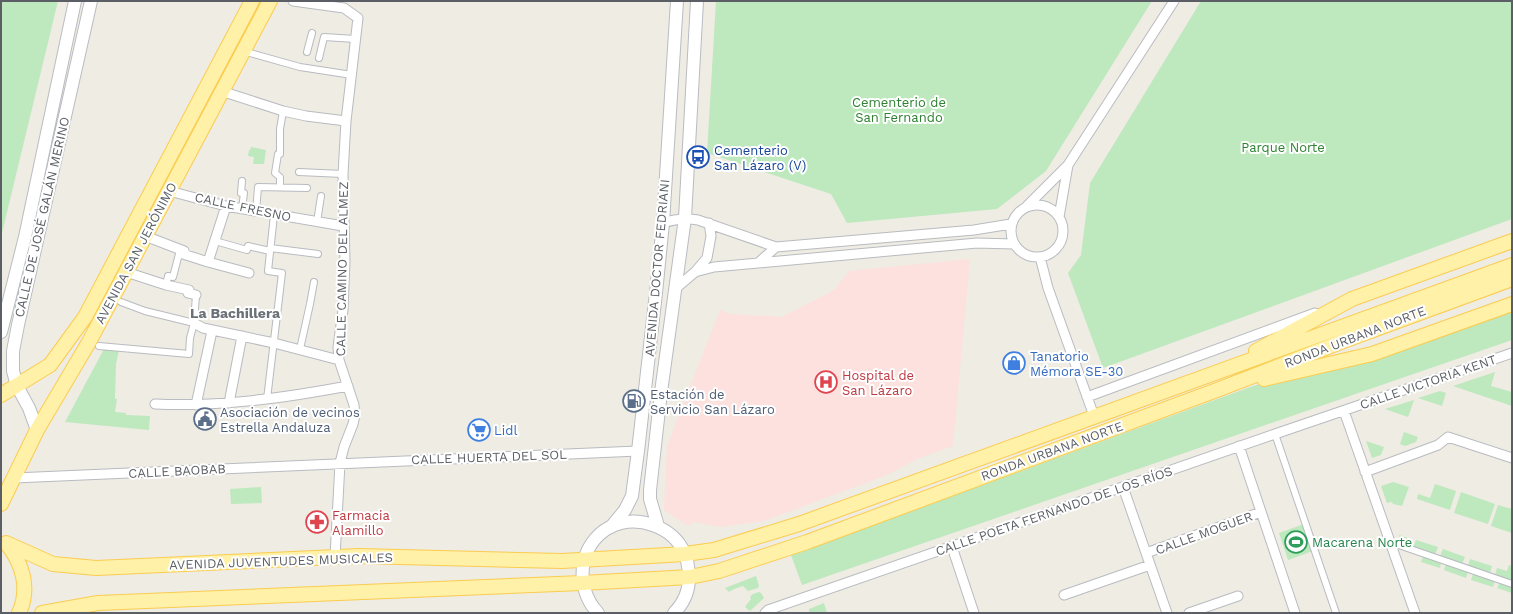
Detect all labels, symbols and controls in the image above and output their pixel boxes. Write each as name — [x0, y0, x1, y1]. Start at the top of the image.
park label: Cementerio de San Fernando — [852, 95, 946, 125]
street label: CALLE DE JOSÉ GALÁN MERINO — [11, 115, 72, 319]
park label: Parque Norte — [1241, 140, 1325, 155]
place label: Cementerio San Lázaro (V) — [714, 143, 806, 173]
bus stop icon: Cementerio San Lázaro (V) — [685, 144, 711, 170]
street label: AVENIDA SAN JERÓNIMO — [91, 179, 180, 326]
street label: AVENIDA DOCTOR FEDRIANI — [642, 179, 672, 357]
street label: CALLE CAMINO DEL ALMEZ — [333, 181, 351, 357]
street label: CALLE FRESNO — [193, 189, 293, 225]
street label: RONDA URBANA NORTE — [1282, 303, 1428, 371]
district label: La Bachillera — [190, 305, 281, 321]
place label: Tanatorio Mémora SE-30 — [1030, 349, 1123, 379]
shop icon: Tanatorio Mémora SE-30 — [1001, 350, 1027, 376]
street label: CALLE VICTORIA KENT — [1358, 352, 1498, 412]
place label: Hospital de San Lázaro — [842, 368, 914, 398]
hospital icon: Hospital de San Lázaro — [813, 369, 839, 395]
place label: Estación de Servicio San Lázaro — [650, 387, 775, 417]
fuel station icon: Estación de Servicio San Lázaro — [621, 388, 647, 414]
place label: Asociación de vecinos Estrella Andaluza — [220, 405, 360, 435]
public building icon: Asociación de vecinos Estrella Andaluza — [192, 406, 218, 432]
supermarket icon: Lidl — [466, 417, 492, 443]
street label: RONDA URBANA NORTE — [979, 418, 1125, 484]
place label: Lidl — [494, 423, 517, 438]
street label: CALLE HUERTA DEL SOL — [411, 447, 567, 467]
street label: CALLE BAOBAB — [128, 461, 226, 481]
street label: CALLE POETA FERNANDO DE LOS RÍOS — [933, 462, 1174, 559]
place label: Farmacia Alamillo — [332, 508, 390, 538]
street label: CALLE MOGUER — [1153, 508, 1255, 558]
pharmacy icon: Farmacia Alamillo — [304, 509, 330, 535]
sports icon: Macarena Norte — [1283, 529, 1309, 555]
place label: Macarena Norte — [1312, 535, 1412, 550]
street label: AVENIDA JUVENTUDES MUSICALES — [169, 550, 393, 572]

